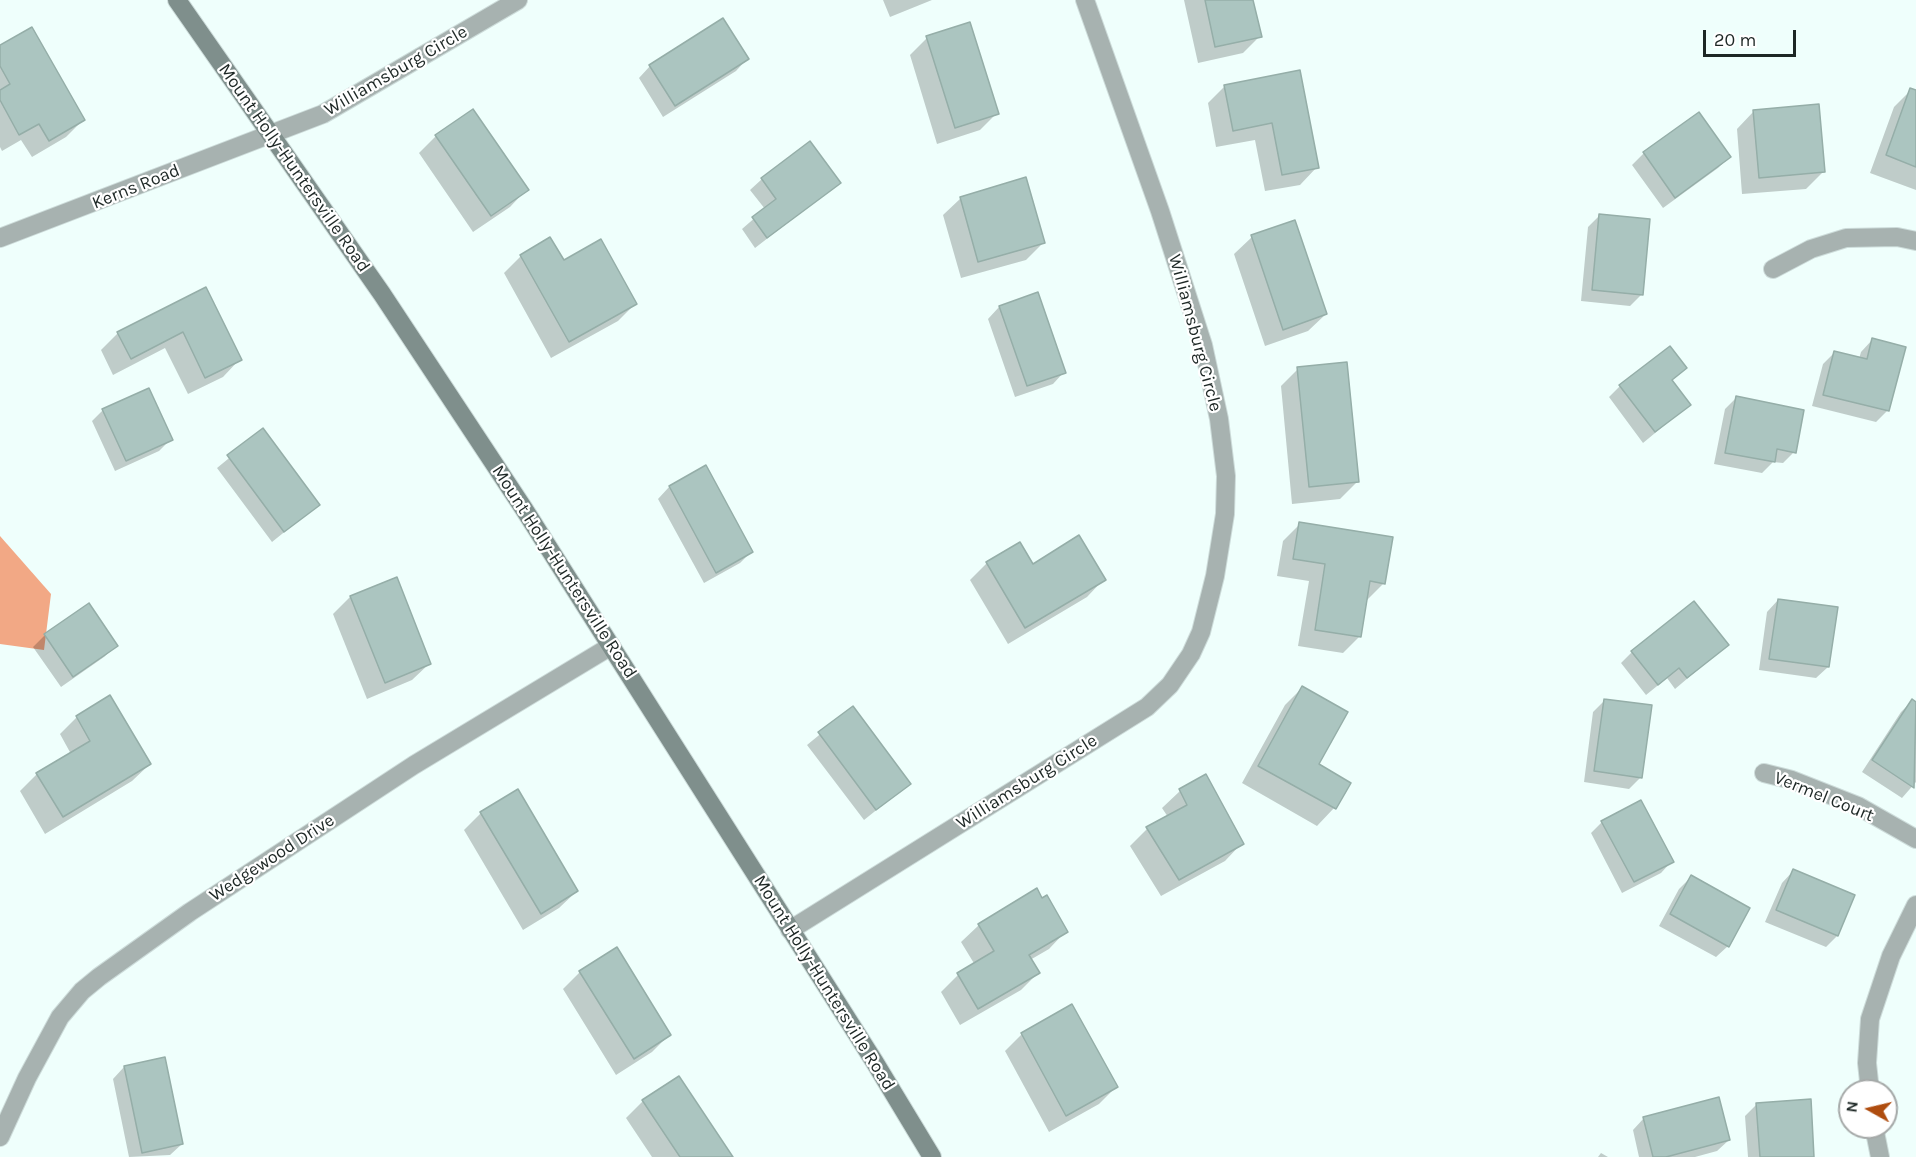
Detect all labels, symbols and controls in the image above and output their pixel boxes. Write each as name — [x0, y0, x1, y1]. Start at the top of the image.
scale bar — [1706, 18, 1799, 56]
street label: Williamsburg Circle — [321, 21, 471, 121]
text: 20 m — [1714, 29, 1756, 51]
street label: Mount Holly-Huntersville Road — [214, 60, 374, 276]
street label: Kerns Road — [89, 160, 183, 214]
street label: Williamsburg Circle — [1164, 252, 1226, 414]
street label: Mount Holly-Huntersville Road — [487, 461, 641, 683]
street label: Williamsburg Circle — [953, 730, 1101, 834]
street label: Vermel Court — [1771, 767, 1877, 827]
street label: Wedgewood Drive — [206, 810, 338, 906]
street label: Mount Holly-Huntersville Road — [749, 871, 899, 1095]
north arrow — [1838, 1079, 1898, 1139]
text: N — [1841, 1100, 1862, 1114]

